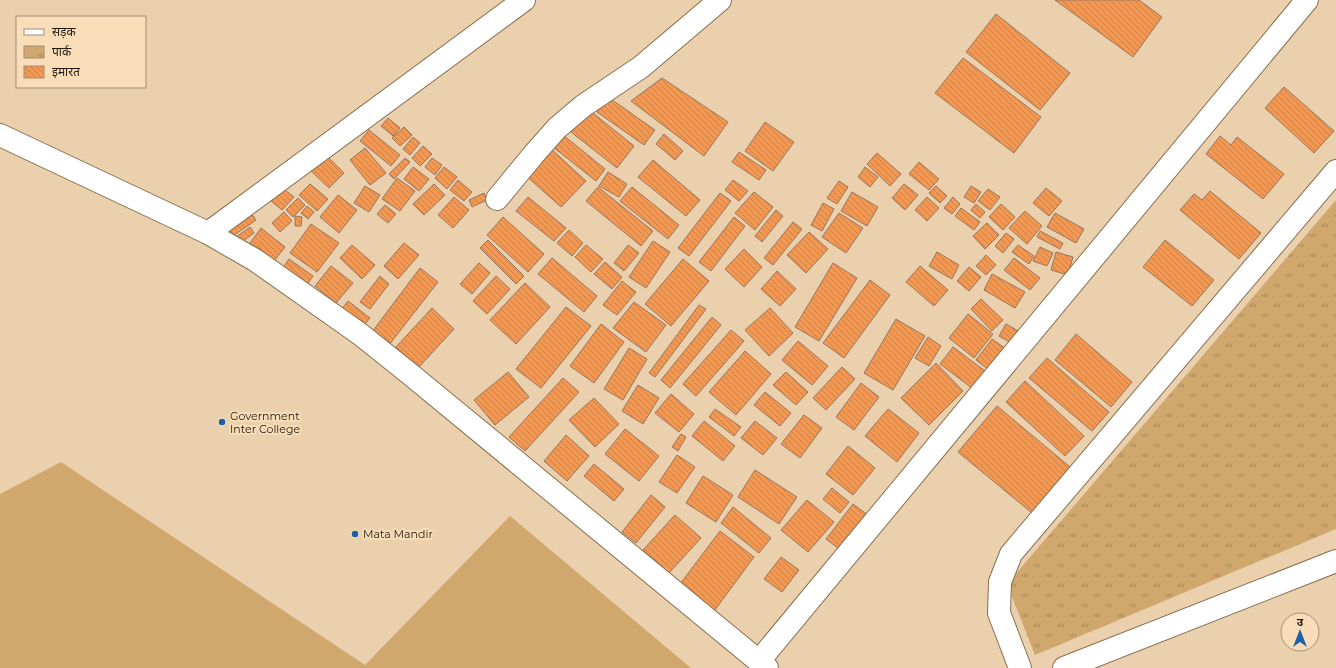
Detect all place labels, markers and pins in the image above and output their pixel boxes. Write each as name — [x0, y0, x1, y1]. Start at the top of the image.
place label: Government Inter College — [230, 409, 300, 436]
marker: Government Inter College — [217, 417, 227, 427]
place label: Mata Mandir — [363, 527, 433, 541]
marker: Mata Mandir — [350, 529, 360, 539]

